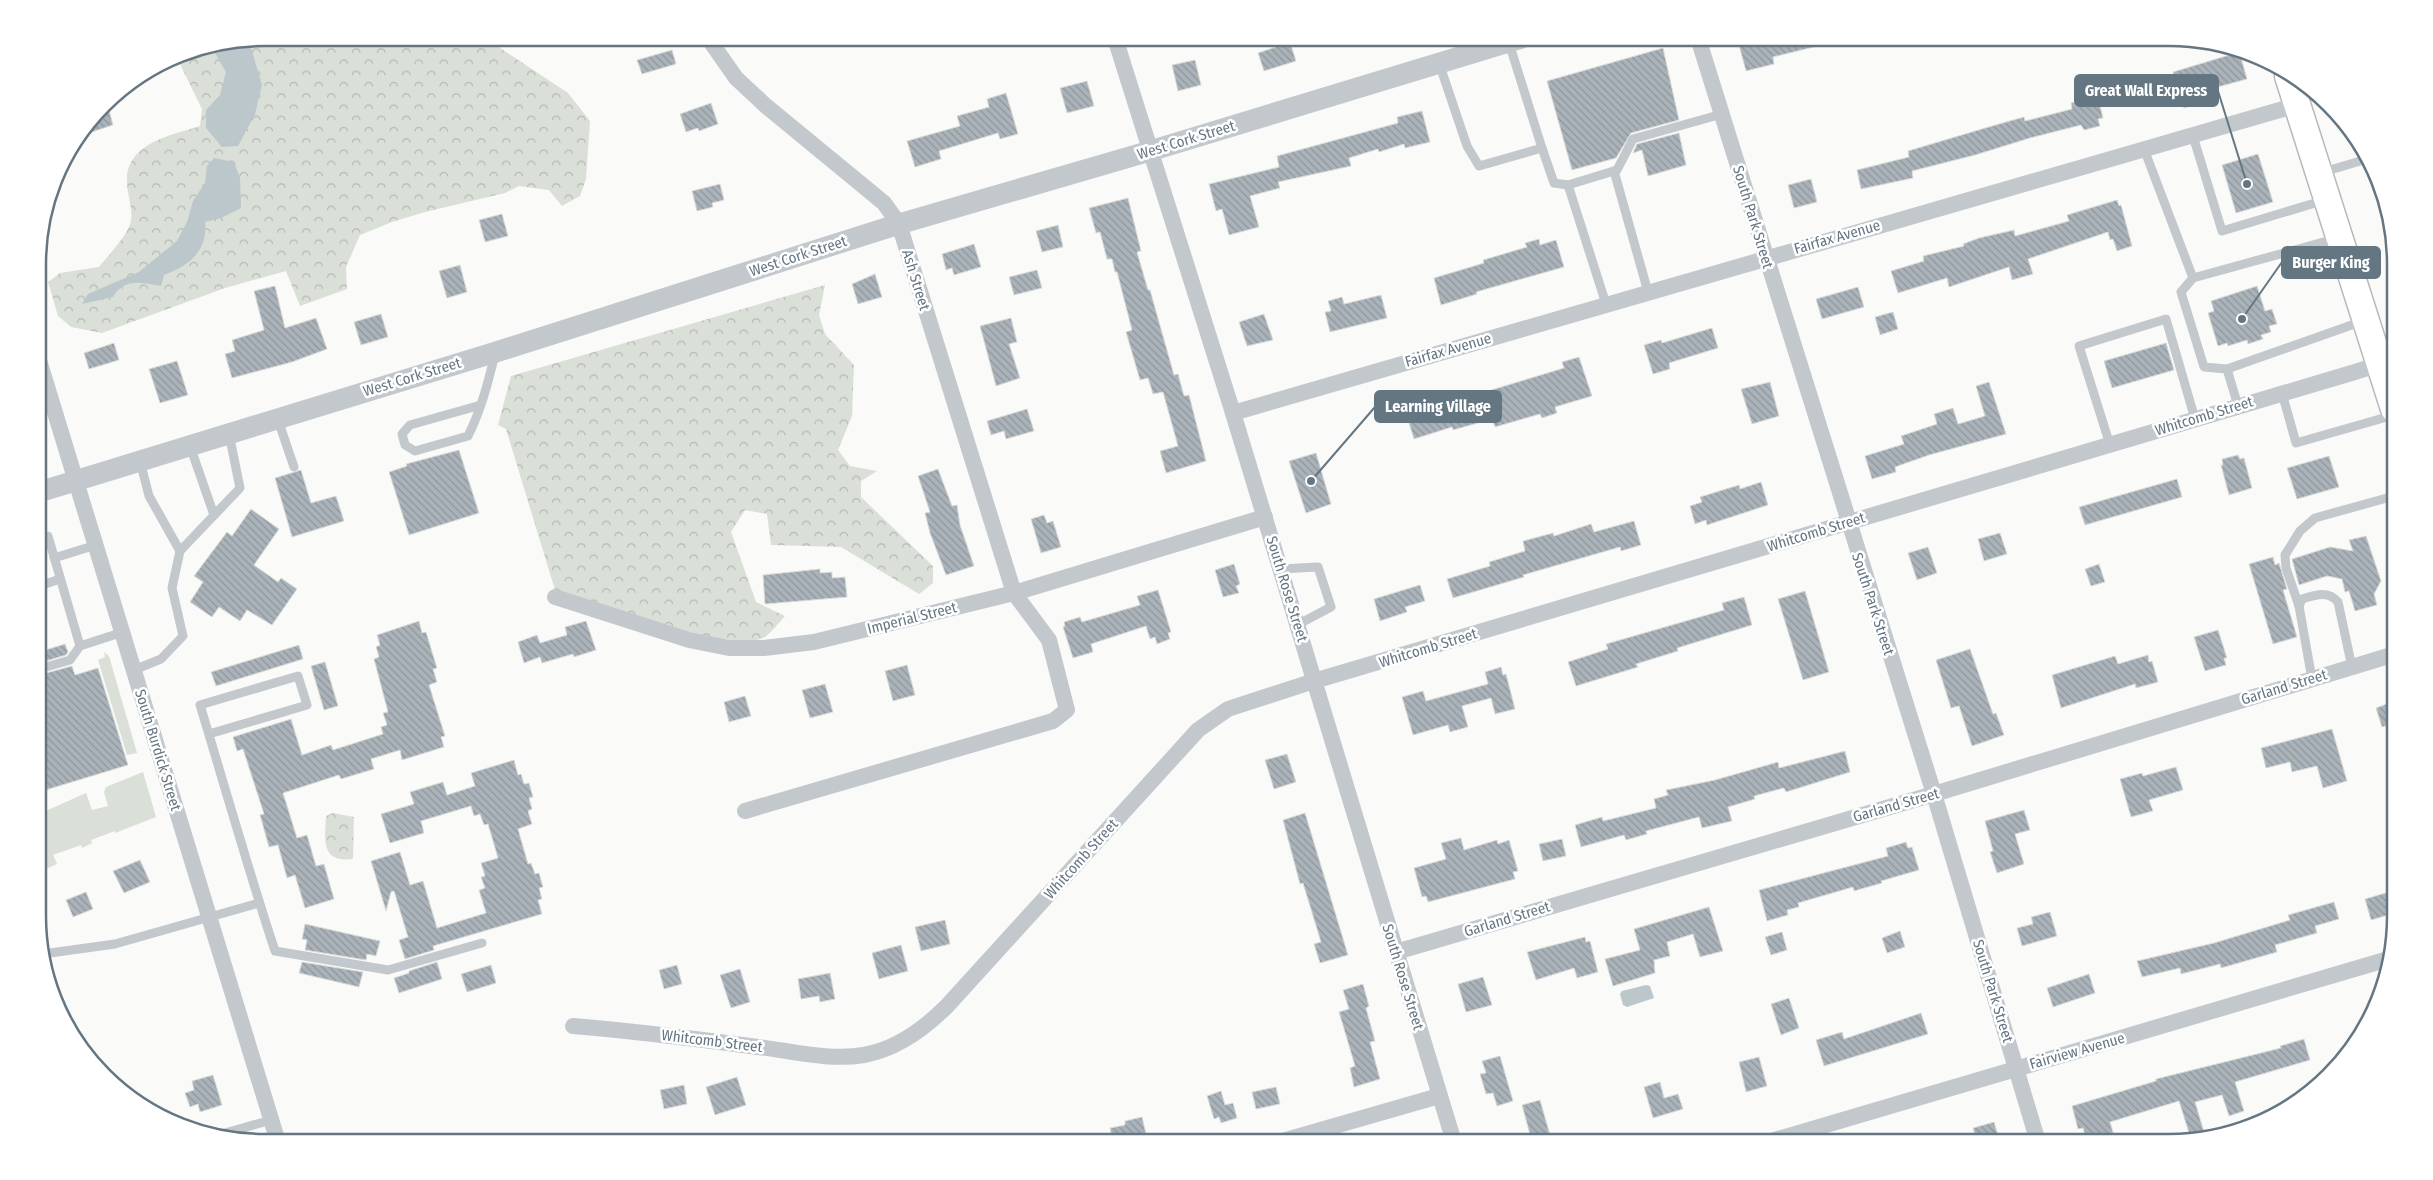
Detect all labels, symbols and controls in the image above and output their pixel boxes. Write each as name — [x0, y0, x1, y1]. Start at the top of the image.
callout: Great Wall Express — [2075, 75, 2218, 106]
text: Great Wall Express — [2085, 81, 2207, 100]
street label: West Cork Street — [1135, 117, 1237, 163]
street label: South Park Street — [1729, 163, 1777, 271]
street label: Fairfax Avenue — [1792, 216, 1882, 258]
street label: West Cork Street — [747, 232, 849, 280]
street label: Ash Street — [898, 247, 934, 313]
callout: Burger King — [2282, 247, 2380, 278]
text: Burger King — [2292, 253, 2370, 272]
street label: Fairfax Avenue — [1403, 329, 1493, 371]
street label: West Cork Street — [361, 354, 463, 400]
callout: Learning Village — [1375, 391, 1501, 422]
street label: Whitcomb Street — [2153, 393, 2255, 439]
text: Learning Village — [1385, 397, 1491, 416]
street label: Whitcomb Street — [1765, 509, 1867, 555]
street label: South Rose Street — [1262, 534, 1312, 644]
street label: South Park Street — [1848, 551, 1898, 658]
street label: Imperial Street — [865, 598, 959, 638]
street label: Whitcomb Street — [1377, 625, 1479, 671]
street label: Garland Street — [2239, 665, 2329, 709]
street label: South Burdick Street — [131, 687, 185, 813]
street label: Garland Street — [1851, 784, 1941, 826]
street label: Whitcomb Street — [1040, 815, 1122, 903]
street label: Garland Street — [1462, 897, 1552, 941]
street label: South Rose Street — [1378, 922, 1428, 1032]
street label: South Park Street — [1969, 937, 2017, 1045]
street label: Whitcomb Street — [661, 1026, 764, 1056]
street label: Fairview Avenue — [2027, 1029, 2127, 1073]

